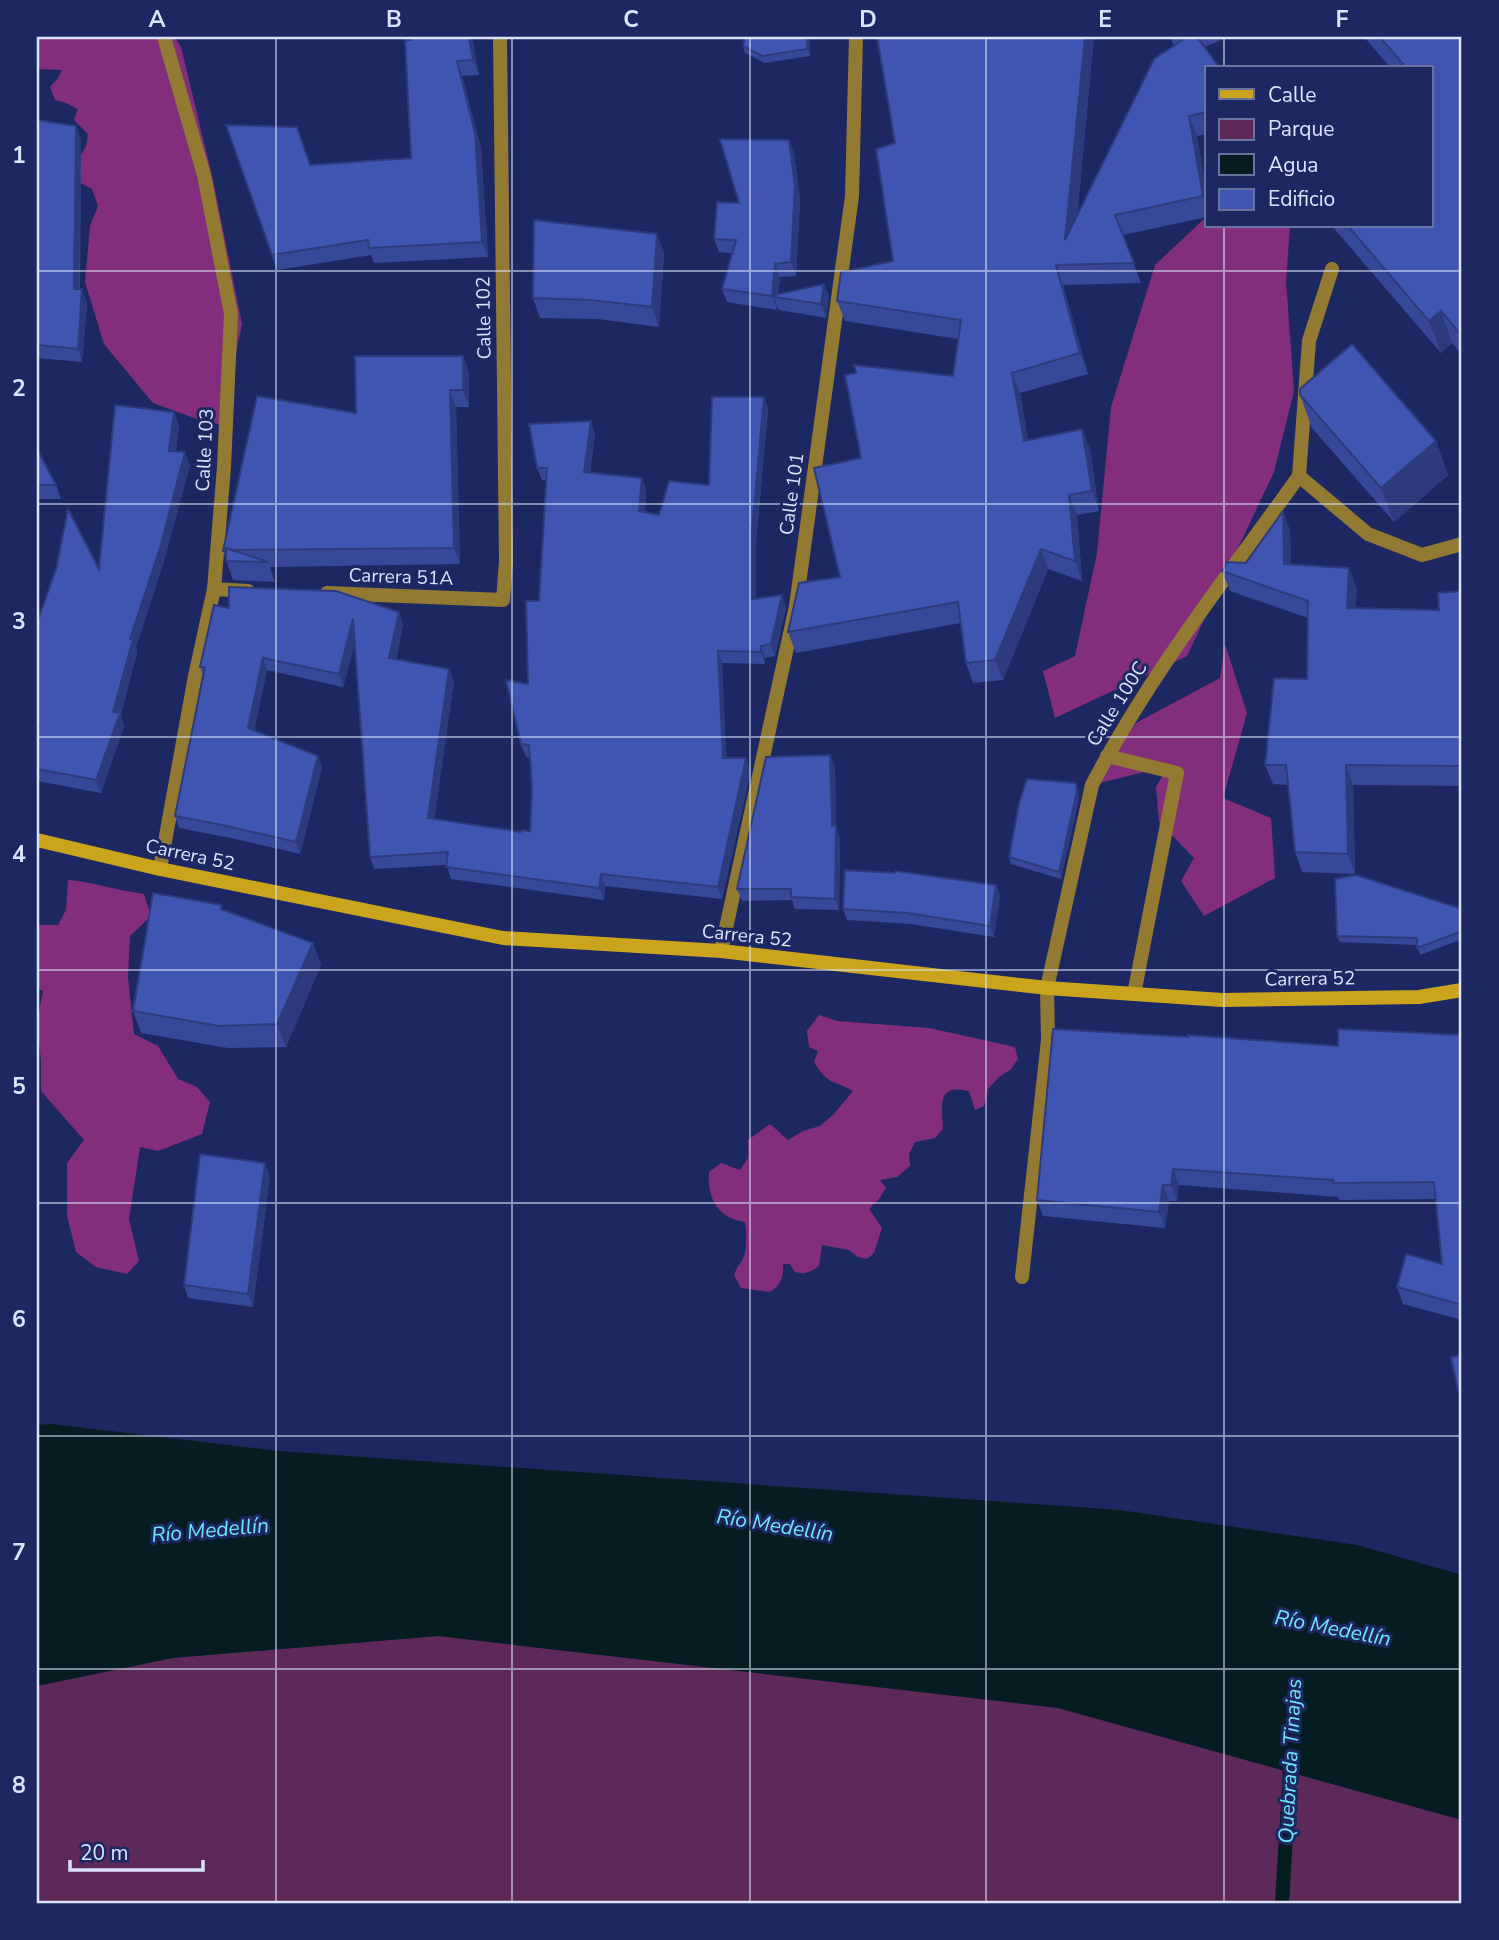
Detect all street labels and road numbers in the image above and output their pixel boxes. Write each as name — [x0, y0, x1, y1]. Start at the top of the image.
street label: Calle 102 — [470, 276, 498, 360]
street label: Calle 103 — [190, 408, 220, 492]
street label: Calle 101 — [773, 451, 811, 537]
street label: Carrera 51A — [348, 562, 454, 592]
street label: Calle 100C — [1081, 657, 1153, 751]
street label: Carrera 52 — [143, 833, 237, 877]
street label: Carrera 52 — [701, 918, 793, 954]
street label: Carrera 52 — [1264, 965, 1356, 993]

